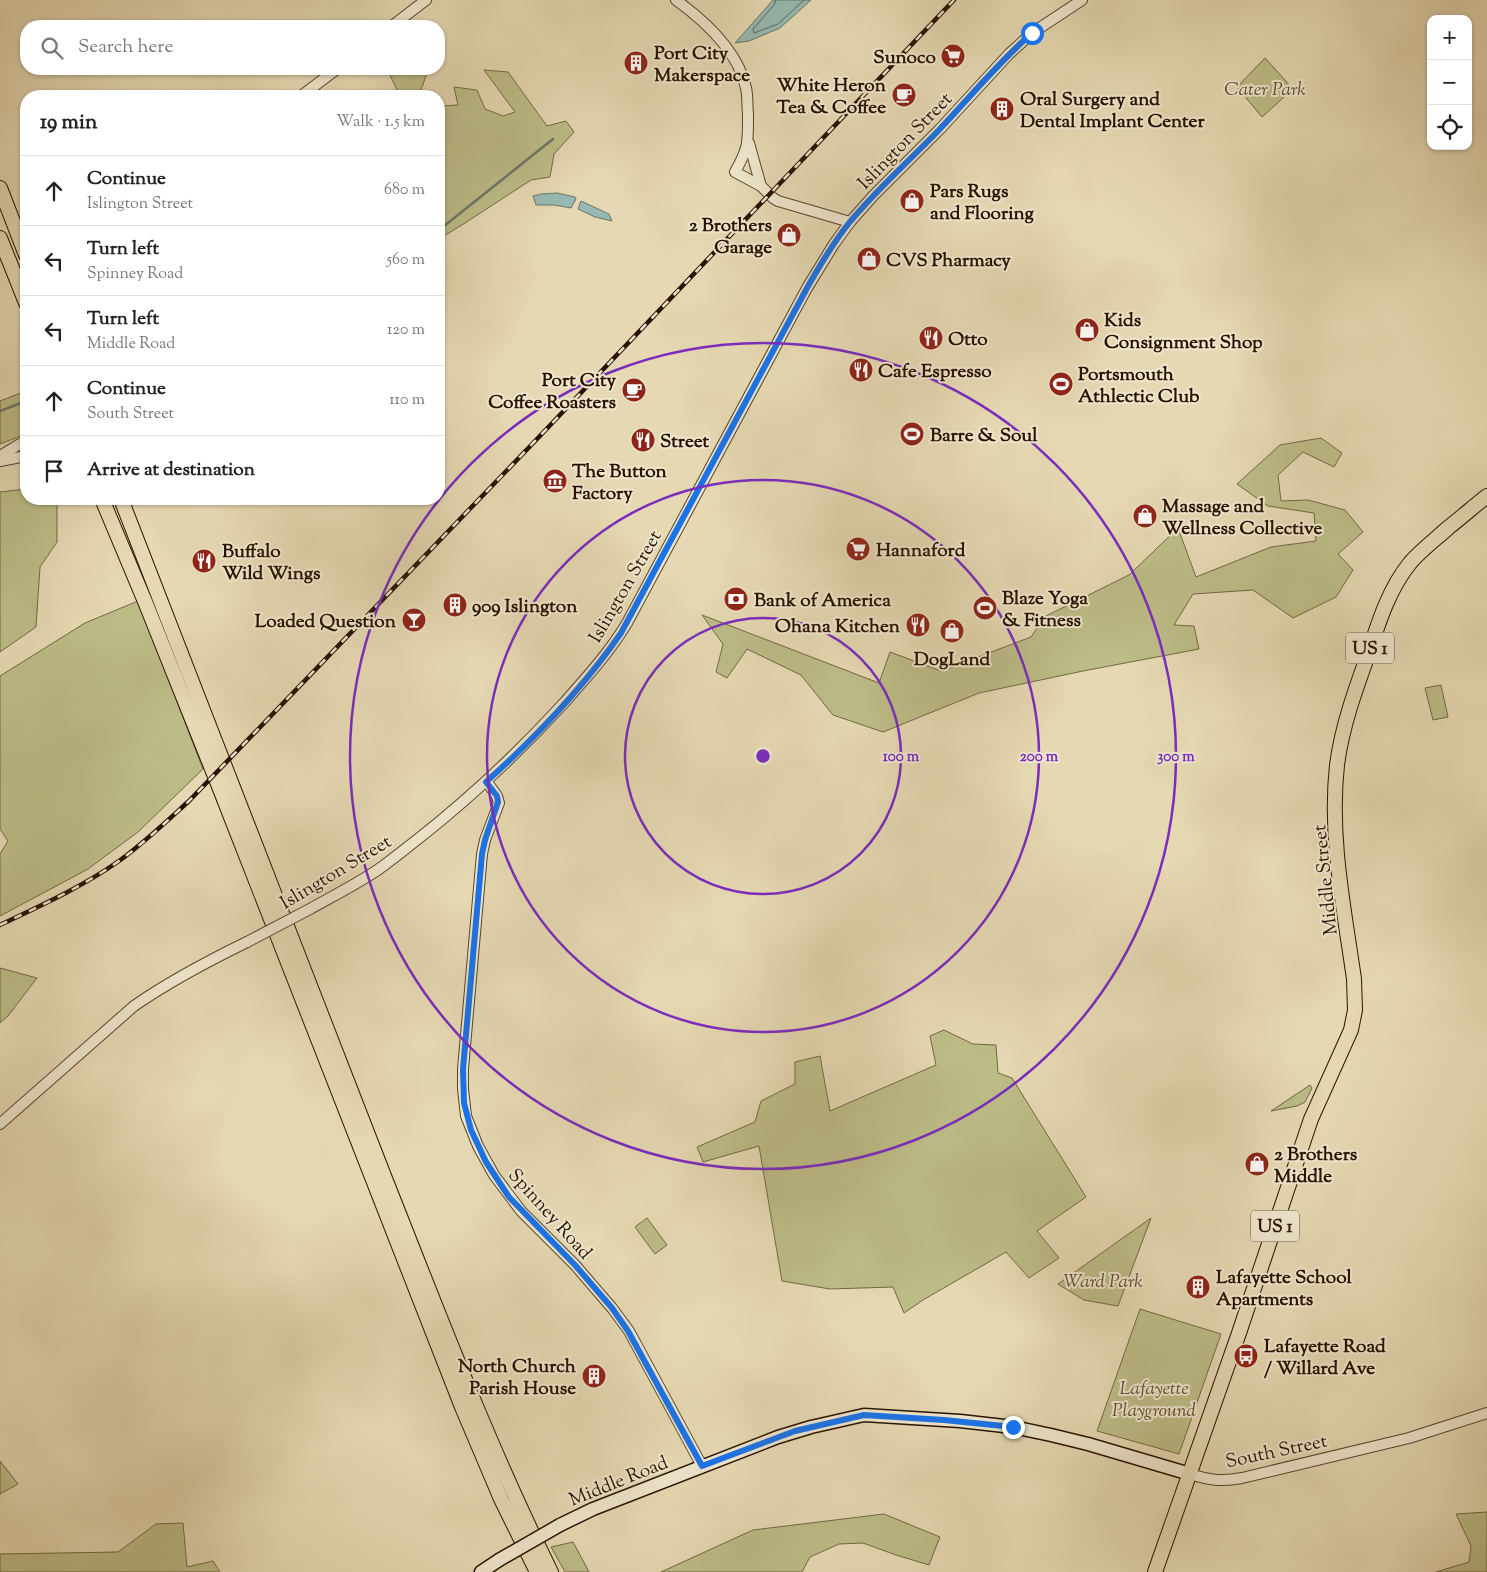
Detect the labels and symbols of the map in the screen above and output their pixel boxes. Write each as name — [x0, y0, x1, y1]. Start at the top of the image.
route start — [1021, 22, 1044, 45]
place label: Port City Makerspace — [654, 41, 750, 90]
supermarket icon: Sunoco — [940, 43, 966, 69]
place label: Sunoco — [873, 45, 937, 72]
building icon: Port City Makerspace — [623, 50, 649, 76]
place label: White Heron Tea & Coffee — [776, 73, 887, 122]
park label: Cater Park — [1224, 77, 1306, 104]
cafe icon: White Heron Tea & Coffee — [891, 82, 917, 108]
street label: Islington Street — [852, 87, 960, 196]
place label: Oral Surgery and Dental Implant Center — [1020, 87, 1205, 136]
building icon: Oral Surgery and Dental Implant Center — [989, 96, 1015, 122]
place label: Pars Rugs and Flooring — [930, 179, 1035, 228]
shop icon: Pars Rugs and Flooring — [899, 188, 925, 214]
place label: 2 Brothers Garage — [689, 213, 773, 262]
shop icon: 2 Brothers Garage — [776, 222, 802, 248]
shop icon: CVS Pharmacy — [856, 246, 882, 272]
place label: CVS Pharmacy — [886, 248, 1011, 275]
place label: Kids Consignment Shop — [1104, 308, 1263, 357]
shop icon: Kids Consignment Shop — [1074, 317, 1100, 343]
restaurant icon: Otto — [918, 325, 944, 351]
place label: Otto — [948, 327, 988, 354]
restaurant icon: Cafe Espresso — [848, 357, 874, 383]
place label: Cafe Espresso — [878, 359, 992, 386]
place label: Portsmouth Athlectic Club — [1078, 362, 1200, 411]
place label: Port City Coffee Roasters — [488, 368, 617, 417]
sports icon: Portsmouth Athlectic Club — [1048, 371, 1074, 397]
cafe icon: Port City Coffee Roasters — [621, 377, 647, 403]
sports icon: Barre & Soul — [899, 421, 925, 447]
place label: Barre & Soul — [930, 423, 1038, 450]
restaurant icon: Street — [630, 427, 656, 453]
place label: Street — [660, 429, 710, 456]
place label: The Button Factory — [572, 459, 668, 508]
museum icon: The Button Factory — [542, 468, 568, 494]
place label: Massage and Wellness Collective — [1162, 494, 1323, 543]
shop icon: Massage and Wellness Collective — [1132, 503, 1158, 529]
street label: Islington Street — [583, 526, 670, 649]
supermarket icon: Hannaford — [845, 536, 871, 562]
place label: Hannaford — [876, 538, 966, 565]
place label: Buffalo Wild Wings — [222, 539, 321, 588]
restaurant icon: Buffalo Wild Wings — [191, 548, 217, 574]
bank icon: Bank of America — [723, 586, 749, 612]
place label: Blaze Yoga & Fitness — [1002, 586, 1088, 635]
place label: Bank of America — [754, 588, 891, 615]
building icon: 909 Islington — [442, 592, 468, 618]
place label: 909 Islington — [472, 594, 578, 621]
sports icon: Blaze Yoga & Fitness — [972, 595, 998, 621]
bar icon: Loaded Question — [401, 607, 427, 633]
place label: Loaded Question — [255, 609, 397, 636]
restaurant icon: Ohana Kitchen — [905, 612, 931, 638]
place label: Ohana Kitchen — [775, 614, 901, 641]
shop icon: DogLand — [939, 618, 965, 644]
road number: US 1 — [1346, 632, 1394, 664]
place label: DogLand — [914, 647, 991, 674]
centre of rings — [754, 747, 772, 765]
text: 100 m — [883, 747, 920, 768]
text: 200 m — [1020, 747, 1059, 768]
text: 300 m — [1157, 747, 1195, 768]
street label: Middle Street — [1307, 823, 1346, 936]
street label: Islington Street — [275, 829, 398, 917]
place label: 2 Brothers Middle — [1274, 1142, 1358, 1191]
shop icon: 2 Brothers Middle — [1244, 1151, 1270, 1177]
street label: Spinney Road — [501, 1163, 598, 1266]
road number: US 1 — [1251, 1210, 1299, 1242]
place label: Lafayette School Apartments — [1216, 1265, 1352, 1314]
park label: Ward Park — [1063, 1269, 1143, 1296]
building icon: Lafayette School Apartments — [1185, 1274, 1211, 1300]
place label: Lafayette Road / Willard Ave — [1264, 1334, 1386, 1383]
bus stop icon: Lafayette Road / Willard Ave — [1233, 1343, 1259, 1369]
place label: North Church Parish House — [458, 1354, 577, 1403]
building icon: North Church Parish House — [581, 1363, 607, 1389]
park label: Lafayette Playground — [1112, 1376, 1197, 1425]
route end — [1002, 1416, 1025, 1439]
street label: South Street — [1223, 1428, 1330, 1476]
street label: Middle Road — [565, 1450, 673, 1514]

